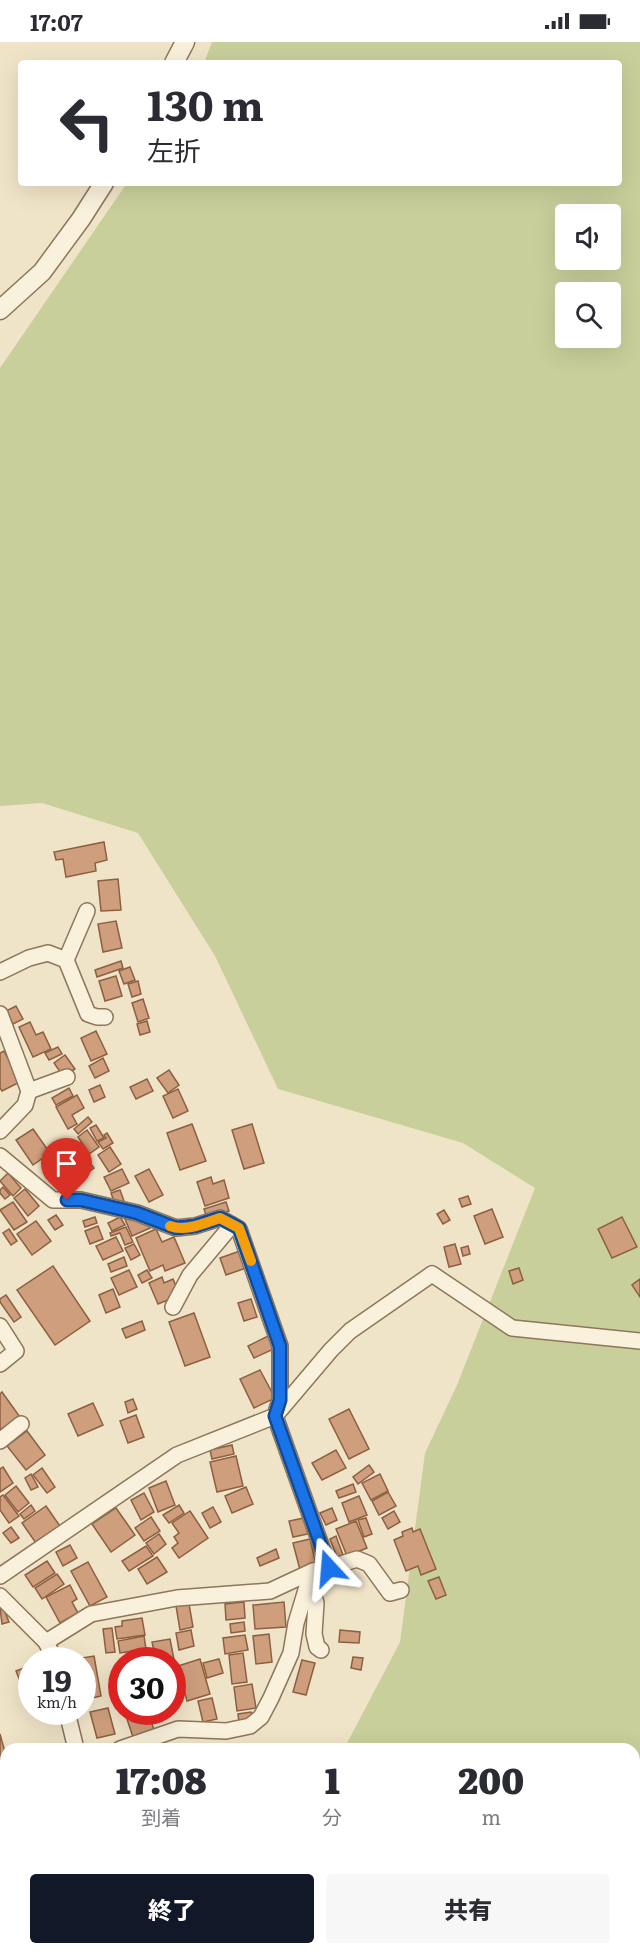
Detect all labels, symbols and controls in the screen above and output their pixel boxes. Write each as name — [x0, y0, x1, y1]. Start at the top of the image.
text: 17:07 — [30, 5, 83, 38]
text: 130 m — [147, 72, 264, 134]
icon: left — [48, 84, 126, 162]
text: 左折 — [147, 129, 201, 169]
map controls — [555, 204, 621, 348]
button: sound — [555, 204, 621, 270]
button: search — [555, 282, 621, 348]
pin — [41, 1138, 92, 1200]
icon: arrive — [50, 1147, 83, 1180]
position arrow — [297, 1536, 361, 1600]
speed limit sign: 30 — [108, 1647, 186, 1725]
text: 19 — [42, 1657, 72, 1701]
text: km/h — [37, 1690, 77, 1713]
text: 17:08 — [116, 1752, 206, 1805]
text: 1 — [325, 1752, 340, 1805]
text: 200 — [458, 1752, 524, 1805]
text: 到着 — [141, 1801, 181, 1831]
text: 分 — [322, 1801, 342, 1831]
text: m — [481, 1801, 501, 1831]
button: 終了 — [30, 1874, 314, 1943]
button: 共有 — [326, 1874, 610, 1943]

